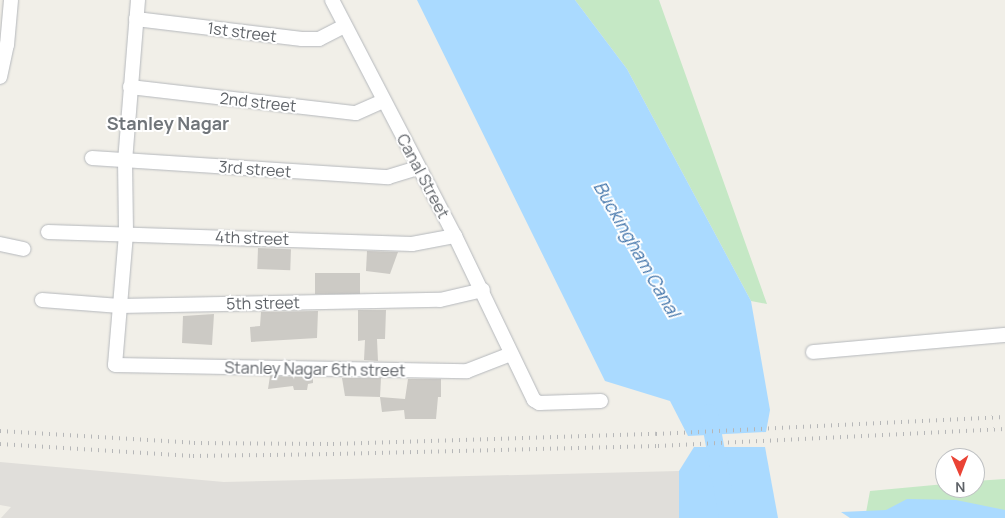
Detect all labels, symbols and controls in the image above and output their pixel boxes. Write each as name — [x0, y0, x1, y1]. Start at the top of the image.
street label: 1st street — [206, 18, 278, 46]
street label: 2nd street — [219, 88, 297, 116]
district label: Stanley Nagar — [107, 112, 229, 134]
street label: Canal Street — [393, 131, 453, 221]
street label: 3rd street — [218, 157, 292, 181]
water label: Buckingham Canal — [589, 177, 685, 321]
street label: 4th street — [215, 227, 289, 249]
street label: 5th street — [226, 293, 300, 313]
street label: Stanley Nagar 6th street — [224, 358, 406, 380]
north arrow — [935, 448, 985, 498]
text: N — [955, 478, 965, 497]

